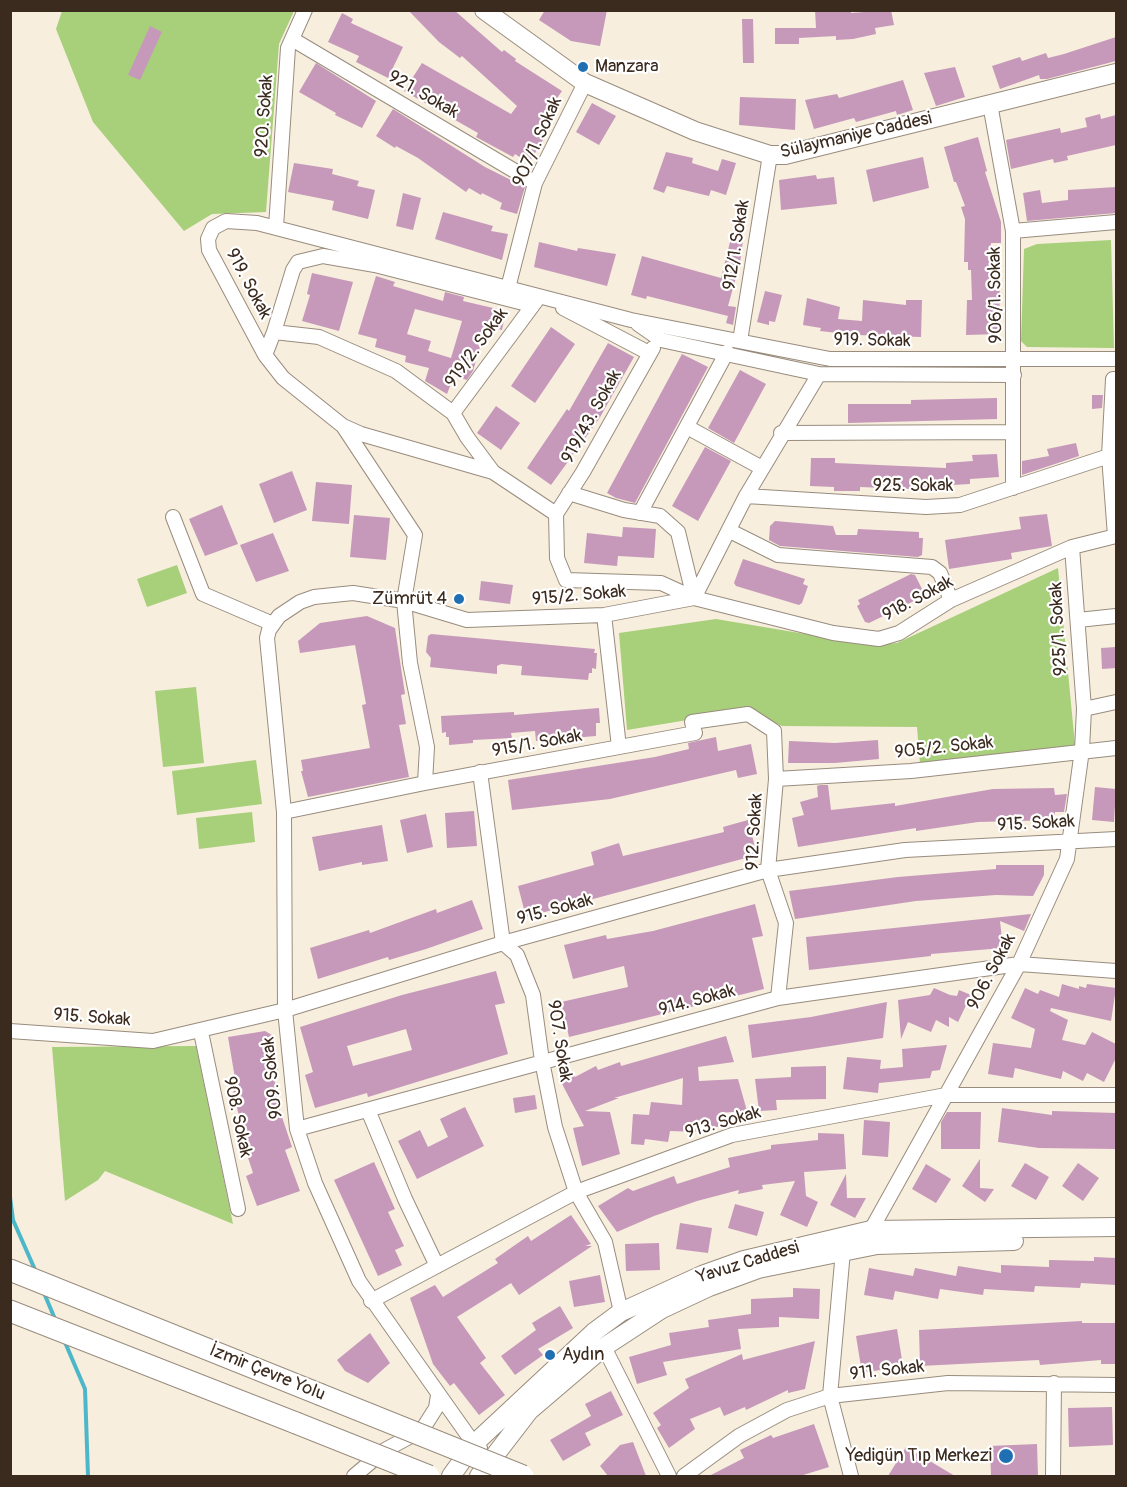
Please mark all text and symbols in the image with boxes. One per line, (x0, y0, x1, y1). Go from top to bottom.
place label: Manzara (595, 56, 659, 78)
marker: Manzara (576, 60, 590, 74)
street label: 921. Sokak (384, 66, 462, 124)
street label: 920. Sokak (251, 74, 279, 158)
street label: 907/1. Sokak (509, 94, 567, 190)
street label: Sülaymaniye Caddesi (778, 108, 934, 164)
street label: 912/1. Sokak (719, 198, 755, 292)
street label: 919. Sokak (220, 245, 276, 323)
street label: 906/1. Sokak (984, 246, 1008, 344)
street label: 919/2. Sokak (441, 304, 513, 392)
street label: 919. Sokak (833, 330, 911, 352)
street label: 919/43. Sokak (557, 366, 627, 468)
street label: 925. Sokak (873, 475, 953, 497)
street label: 918. Sokak (879, 571, 957, 627)
street label: 915/2. Sokak (531, 581, 627, 611)
street label: 925/1. Sokak (1046, 582, 1072, 676)
place label: Zümrüt 4 (372, 588, 447, 610)
marker: Zümrüt 4 (452, 592, 466, 606)
street label: 915/1. Sokak (490, 725, 584, 763)
street label: 905/2. Sokak (894, 732, 994, 764)
street label: 912. Sokak (742, 793, 768, 871)
street label: 915. Sokak (997, 811, 1075, 837)
street label: 915. Sokak (515, 890, 595, 930)
street label: 906. Sokak (963, 930, 1021, 1014)
street label: 914. Sokak (656, 980, 738, 1022)
street label: 907. Sokak (542, 999, 576, 1083)
street label: 915. Sokak (53, 1005, 131, 1031)
street label: 909. Sokak (258, 1036, 288, 1120)
street label: 908. Sokak (218, 1075, 256, 1159)
street label: 913. Sokak (683, 1102, 763, 1144)
street label: Yavuz Caddesi (694, 1237, 802, 1289)
street label: İzmir Çevre Yolu (206, 1340, 328, 1406)
place label: Aydın (562, 1344, 604, 1366)
marker: Aydın (543, 1348, 557, 1362)
street label: 911. Sokak (849, 1356, 925, 1386)
place label: Yedigün Tıp Merkezi (846, 1445, 992, 1467)
marker: Yedigün Tıp Merkezi (997, 1447, 1015, 1465)

